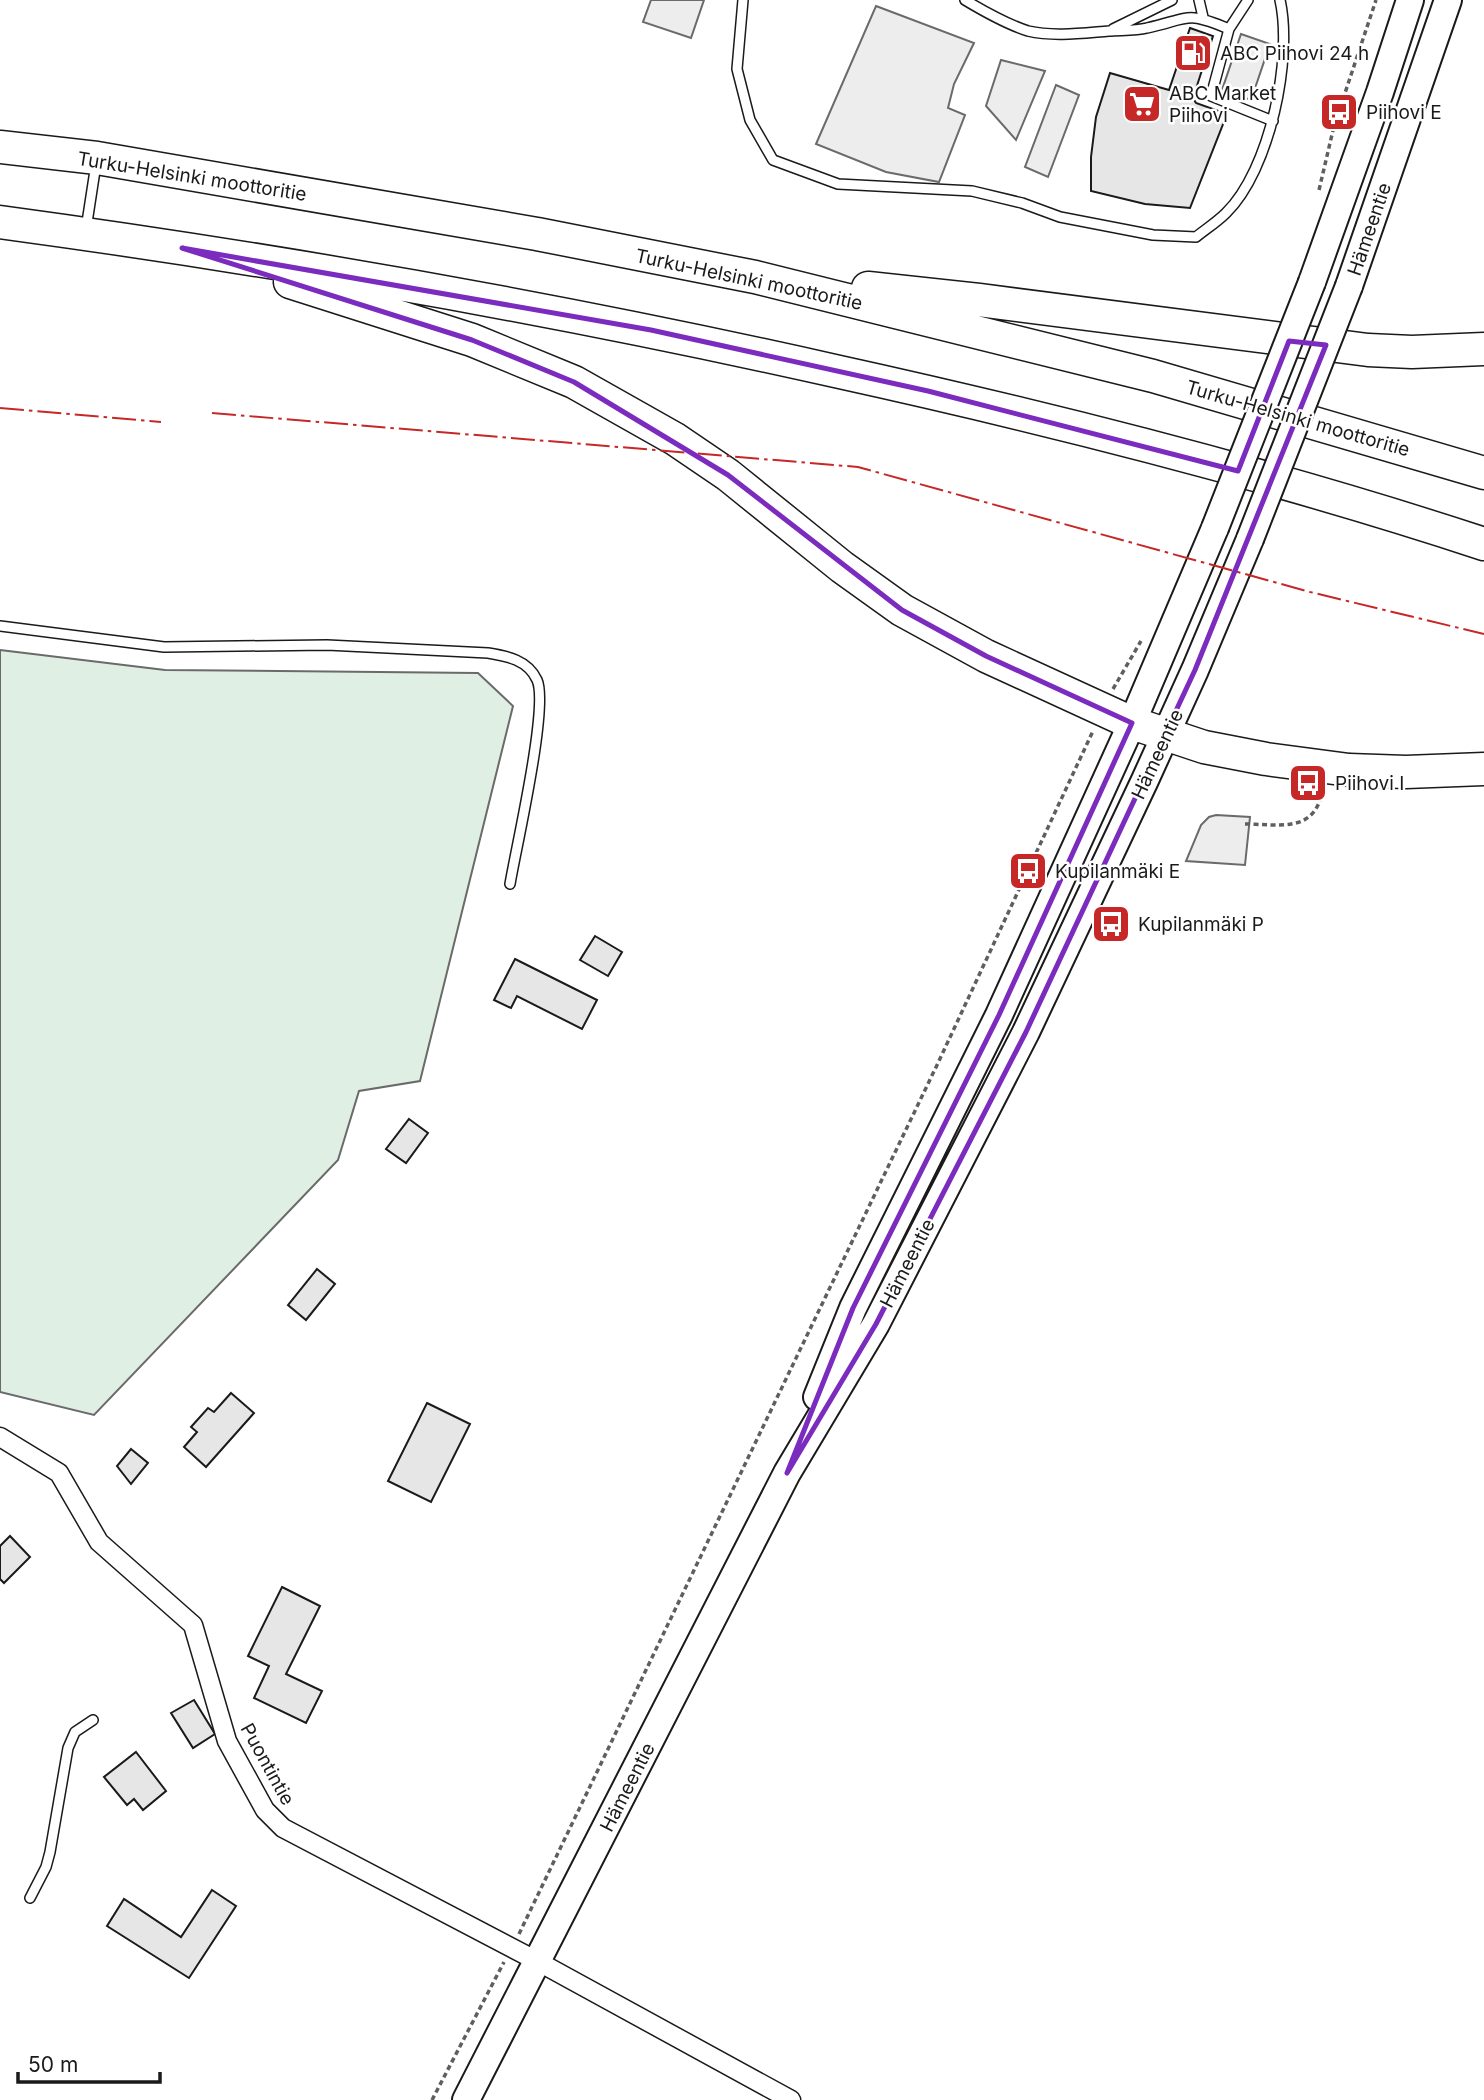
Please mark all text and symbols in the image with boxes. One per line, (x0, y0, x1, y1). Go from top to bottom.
fuel station icon: ABC Piihovi 24 h (1172, 32, 1214, 74)
place label: ABC Piihovi 24 h (1220, 42, 1369, 65)
place label: ABC Market Piihovi (1169, 82, 1276, 127)
supermarket icon: ABC Market Piihovi (1121, 83, 1163, 125)
bus stop icon: Piihovi E (1318, 91, 1360, 133)
place label: Piihovi E (1366, 101, 1442, 124)
street label: Turku-Helsinki moottoritie (76, 147, 308, 206)
street label: Hämeentie (1343, 180, 1396, 279)
street label: Turku-Helsinki moottoritie (633, 244, 865, 315)
street label: Turku-Helsinki moottoritie (1183, 375, 1412, 461)
street label: Hämeentie (1127, 706, 1188, 803)
bus stop icon: Piihovi I (1287, 762, 1329, 804)
place label: Piihovi I (1335, 772, 1404, 795)
bus stop icon: Kupilanmäki E (1007, 850, 1049, 892)
place label: Kupilanmäki E (1055, 860, 1180, 883)
bus stop icon: Kupilanmäki P (1090, 903, 1132, 945)
place label: Kupilanmäki P (1138, 913, 1264, 936)
street label: Hämeentie (875, 1215, 940, 1312)
street label: Puontintie (236, 1719, 299, 1809)
street label: Hämeentie (595, 1739, 660, 1836)
scale bar (18, 2040, 159, 2084)
text: 50 m (28, 2052, 78, 2077)

